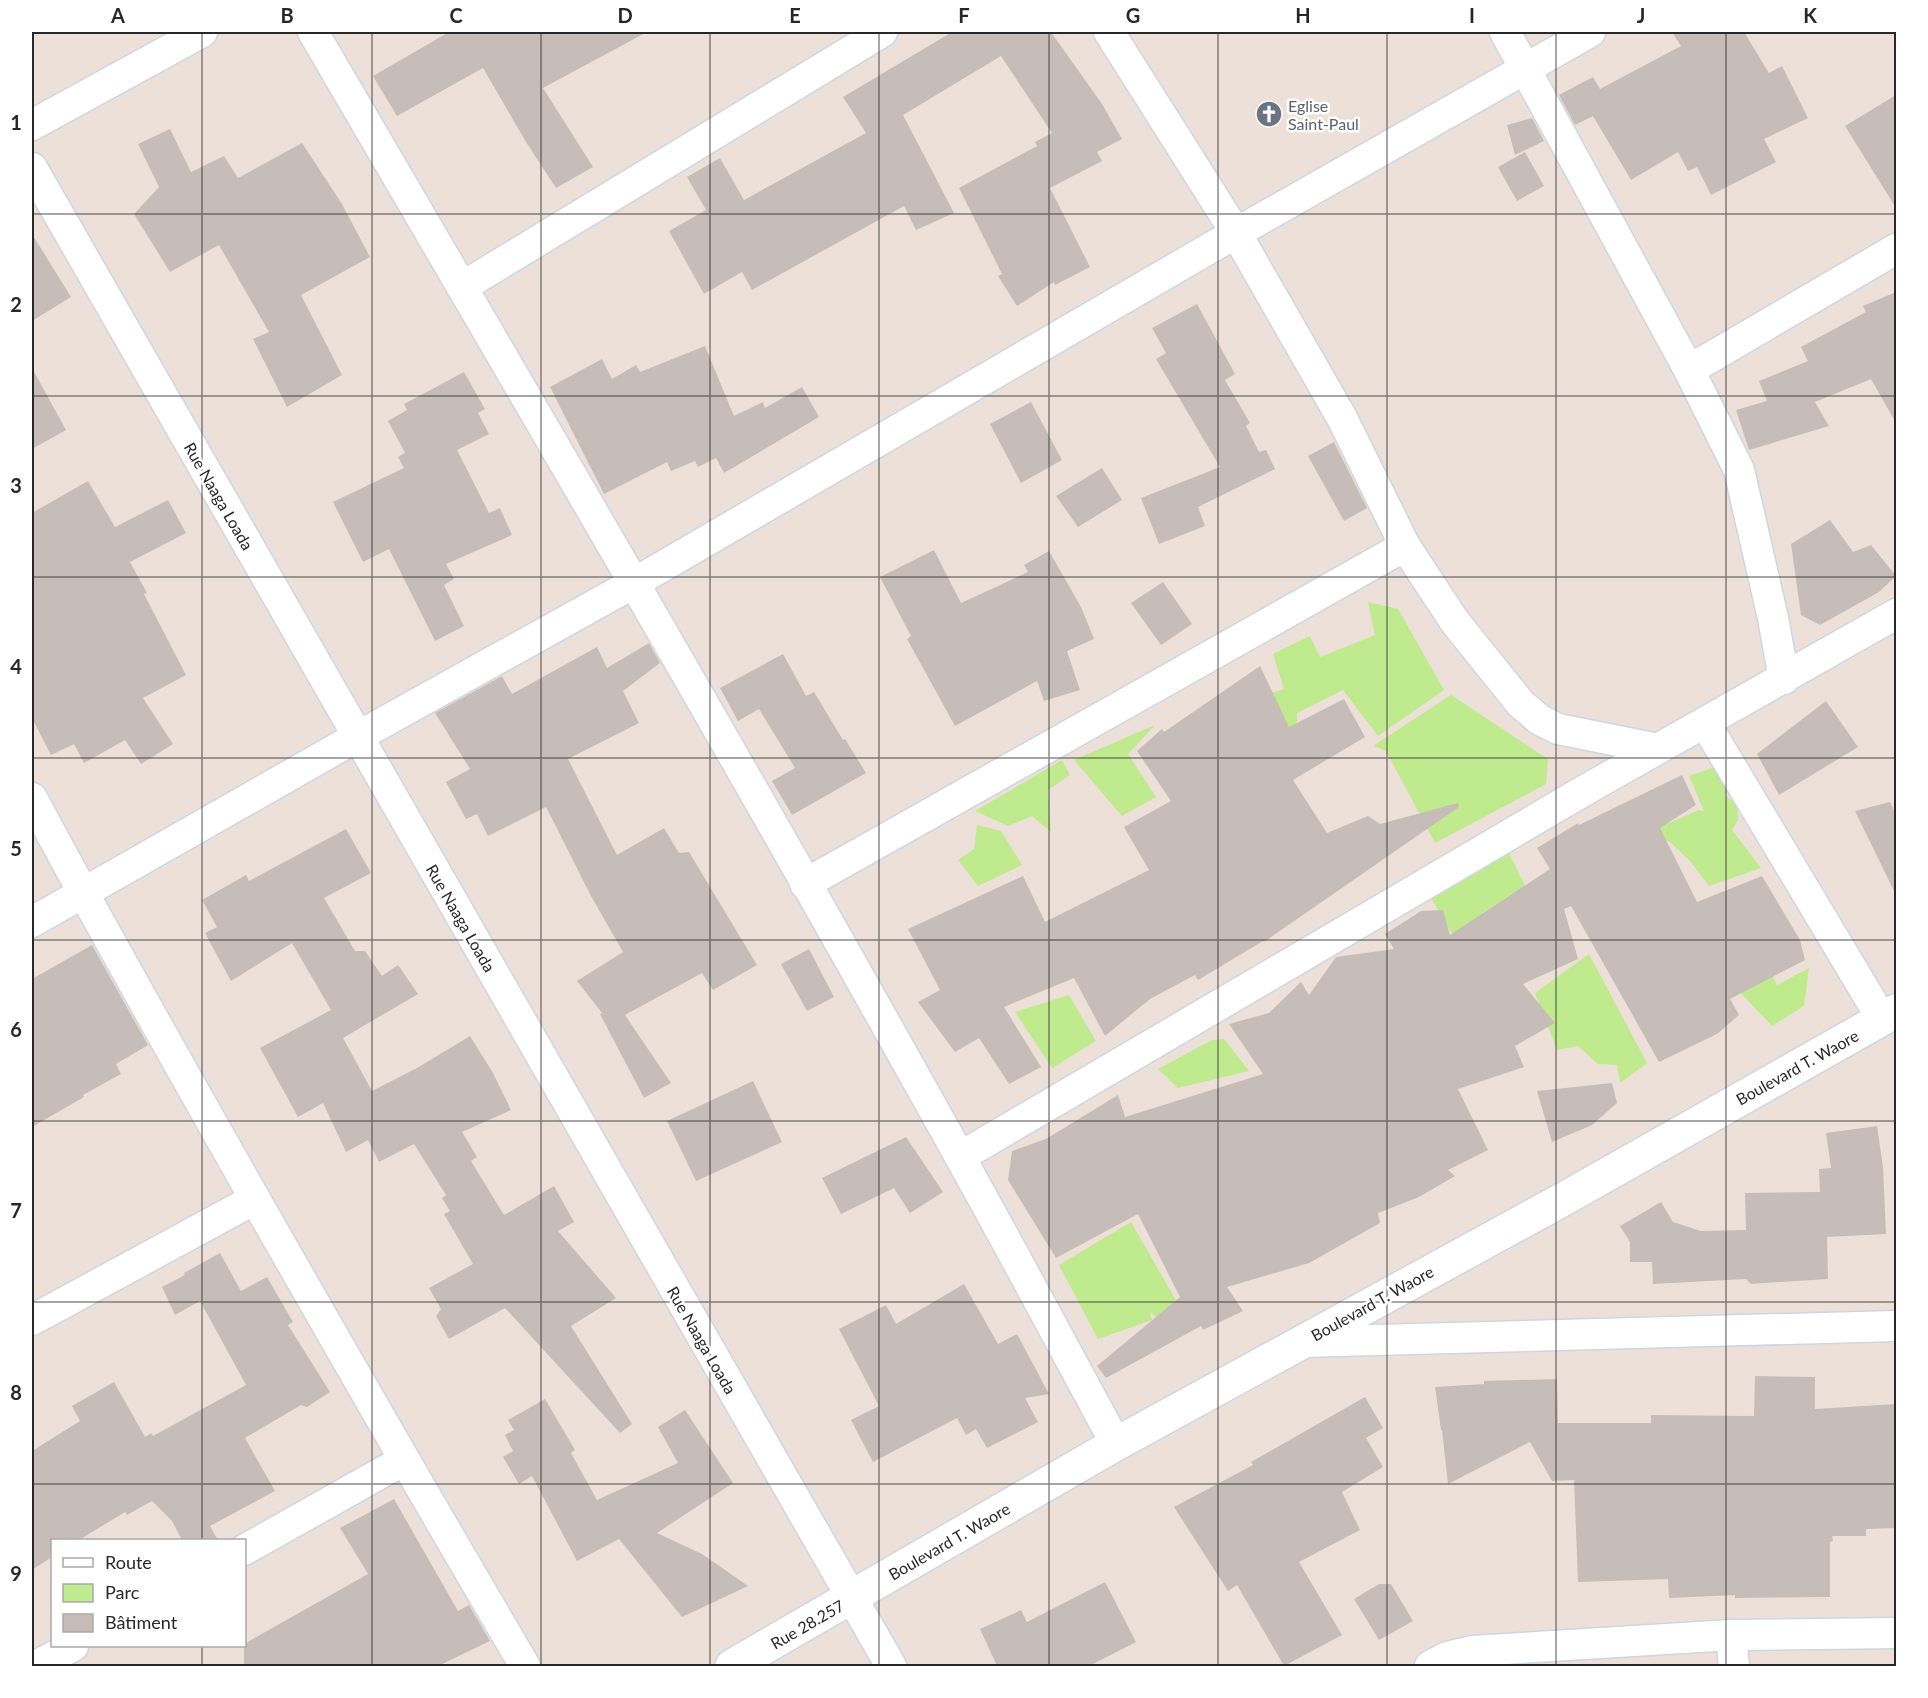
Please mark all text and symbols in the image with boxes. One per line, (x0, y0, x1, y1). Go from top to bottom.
text: A (110, 3, 125, 27)
text: B (280, 3, 294, 27)
text: C (449, 3, 463, 27)
text: D (617, 3, 633, 27)
text: E (789, 3, 801, 27)
text: F (958, 3, 970, 27)
text: G (1126, 3, 1140, 27)
text: H (1295, 3, 1311, 27)
text: I (1469, 3, 1475, 27)
text: J (1637, 3, 1645, 27)
text: K (1803, 3, 1817, 27)
place label: Eglise Saint-Paul (1288, 96, 1359, 133)
church icon: Eglise Saint-Paul (1254, 99, 1284, 129)
text: 1 (10, 110, 22, 134)
text: 2 (10, 292, 22, 316)
street label: Rue Naaga Loada (181, 439, 257, 553)
text: 3 (10, 473, 22, 497)
text: 4 (10, 654, 22, 678)
text: 5 (10, 836, 22, 860)
street label: Rue Naaga Loada (423, 861, 499, 975)
text: 6 (10, 1017, 22, 1041)
street label: Boulevard T. Waore (1732, 1025, 1862, 1109)
text: 7 (10, 1198, 22, 1222)
street label: Boulevard T. Waore (1307, 1261, 1437, 1345)
street label: Rue Naaga Loada (664, 1283, 740, 1397)
text: 8 (10, 1380, 22, 1404)
street label: Boulevard T. Waore (885, 1499, 1013, 1583)
legend (51, 1539, 246, 1647)
text: Route (105, 1551, 152, 1573)
text: 9 (10, 1561, 22, 1585)
text: Parc (105, 1581, 140, 1603)
street label: Rue 28.257 (767, 1595, 847, 1653)
text: Bâtiment (105, 1611, 178, 1633)

